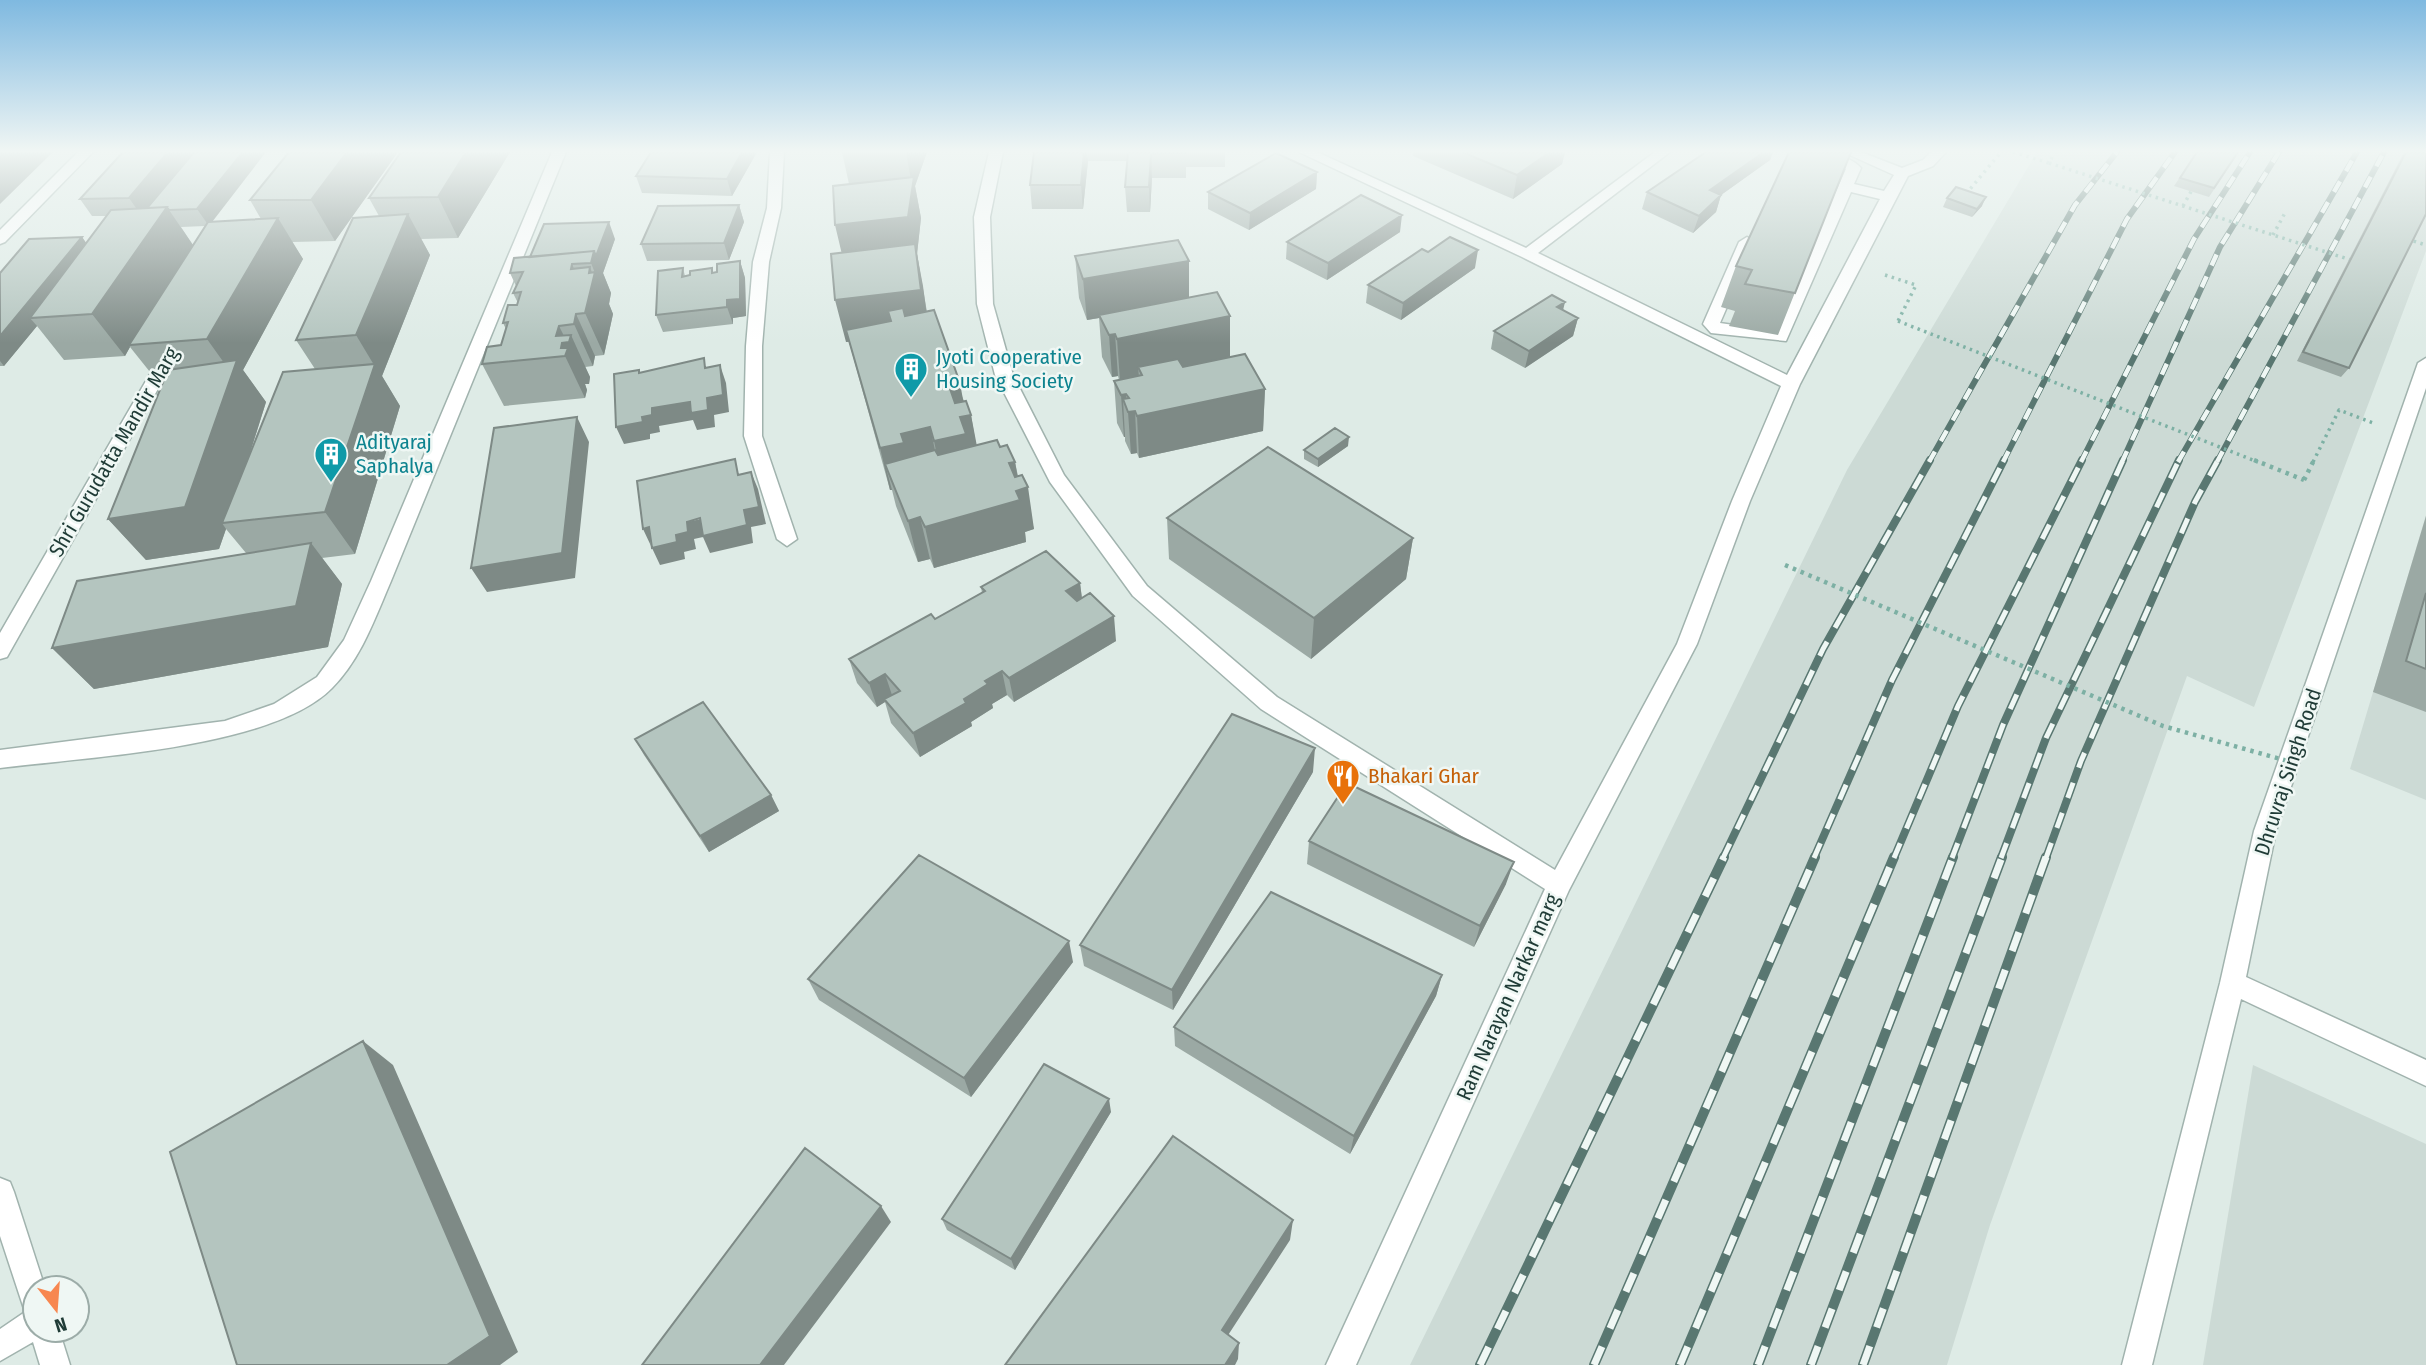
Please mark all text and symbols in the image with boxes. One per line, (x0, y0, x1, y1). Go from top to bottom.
street label: Shri Gurudatta Mandir Marg (43, 342, 185, 562)
place label: Jyoti Cooperative Housing Society (936, 344, 1082, 394)
building icon: Jyoti Cooperative Housing Society (892, 350, 930, 399)
place label: Adityaraj Saphalya (356, 429, 434, 479)
building icon: Adityaraj Saphalya (312, 435, 350, 484)
street label: Dhruvraj Singh Road (2249, 685, 2327, 859)
restaurant icon: Bhakari Ghar (1324, 757, 1362, 806)
place label: Bhakari Ghar (1368, 763, 1480, 789)
street label: Ram Narayan Narkar marg (1451, 890, 1565, 1104)
north arrow (21, 1274, 91, 1344)
text: N (52, 1312, 70, 1337)

